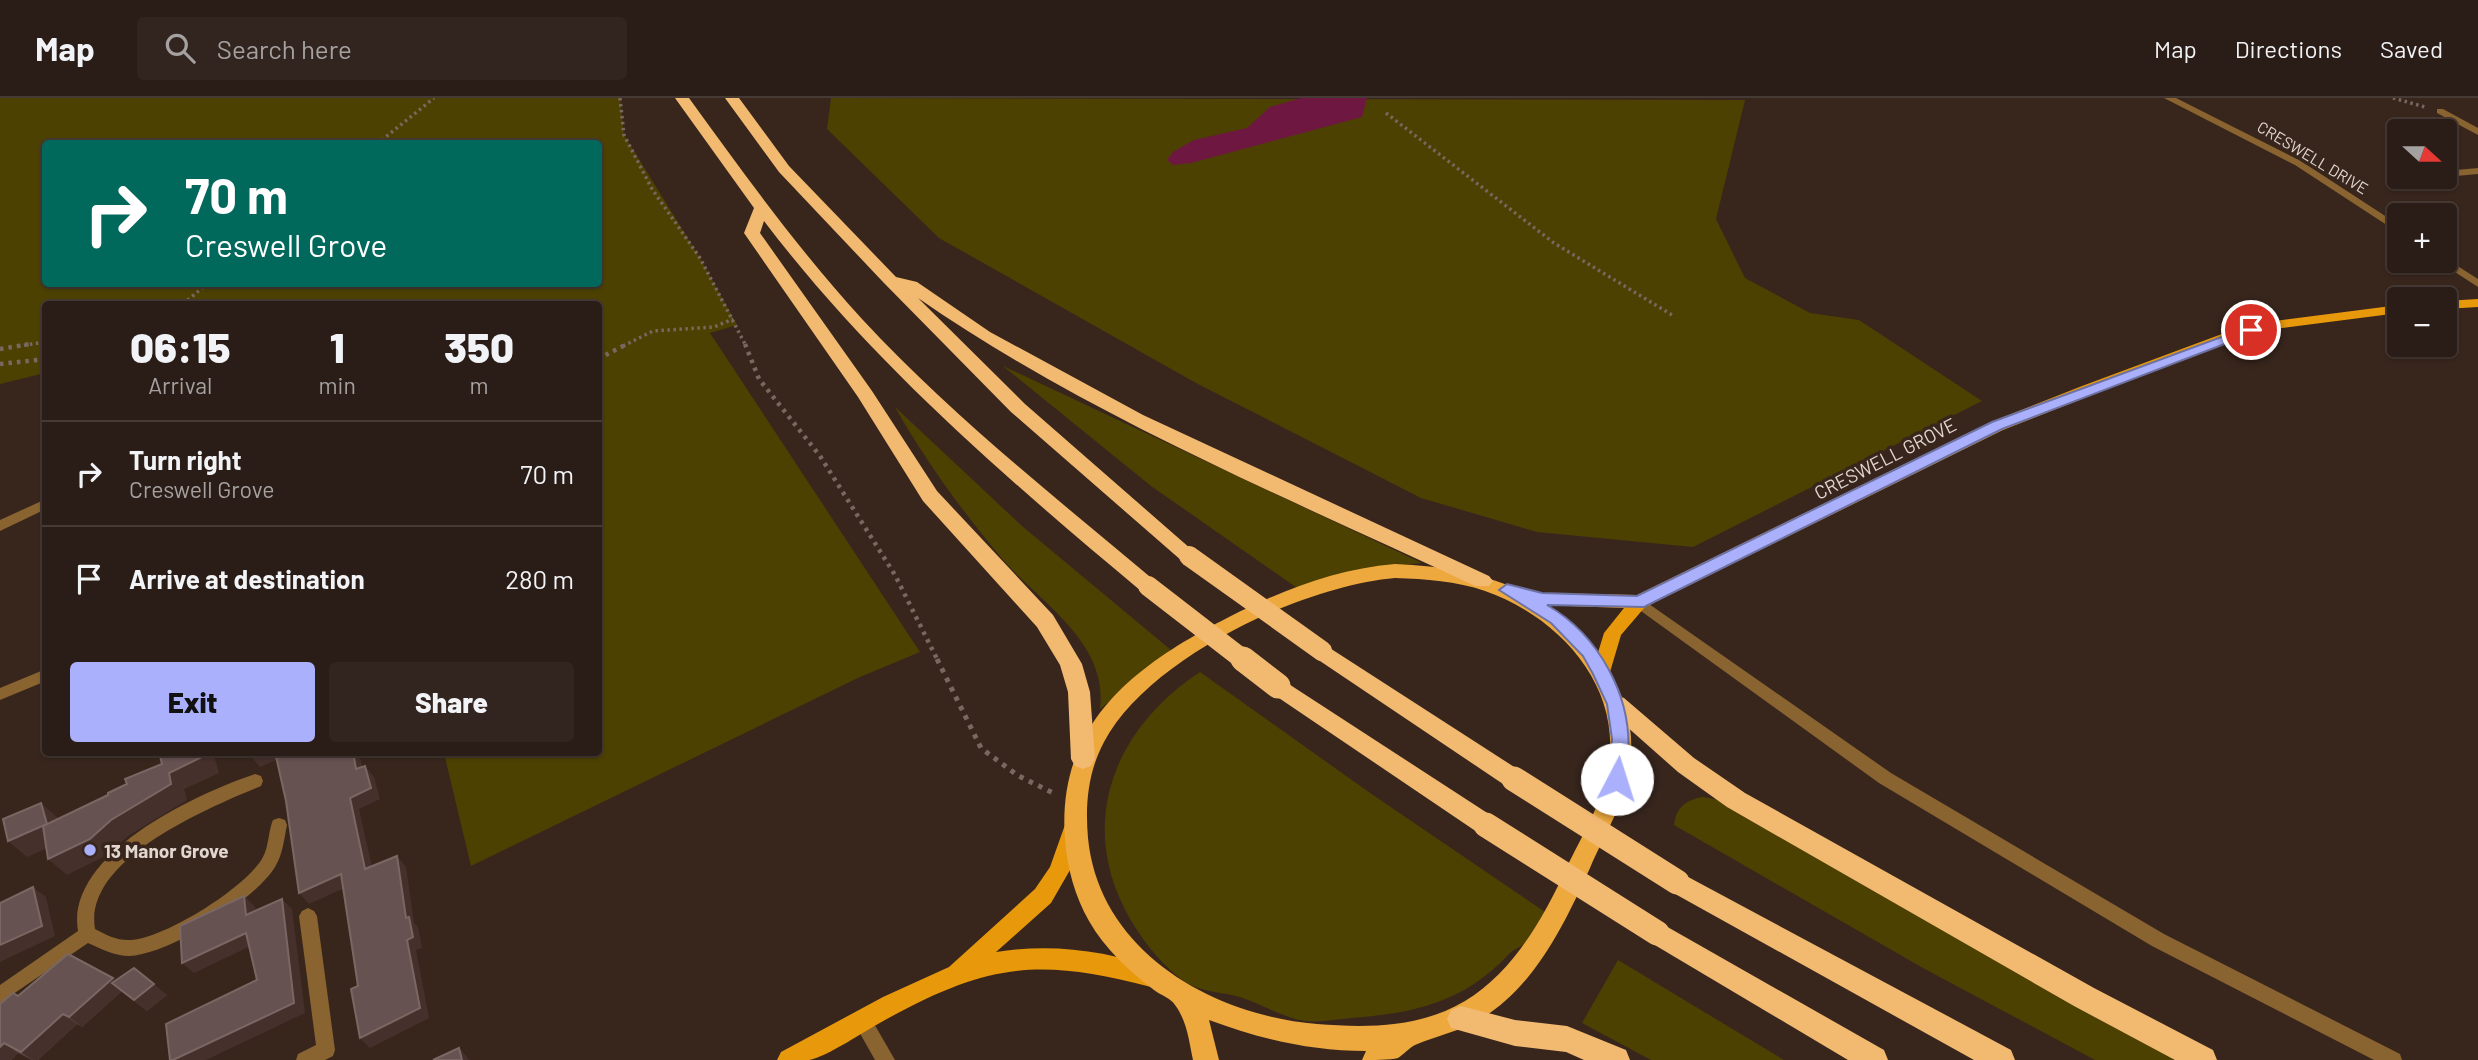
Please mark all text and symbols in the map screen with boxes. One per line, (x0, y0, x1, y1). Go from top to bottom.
search box (137, 17, 627, 80)
text: Map (35, 28, 95, 68)
icon: search (161, 29, 199, 67)
text: Search here (217, 33, 352, 64)
text: Map (2154, 34, 2197, 63)
text: Directions (2235, 34, 2342, 63)
text: Saved (2380, 34, 2443, 63)
street label: CRESWELL DRIVE (2254, 116, 2372, 198)
north arrow (2387, 119, 2457, 189)
map controls (2387, 119, 2457, 357)
text: 70 m (185, 165, 288, 224)
icon: right (70, 168, 161, 259)
button: + (2387, 203, 2457, 273)
text: Creswell Grove (185, 225, 387, 263)
button: − (2387, 287, 2457, 357)
pin (2221, 300, 2281, 360)
icon: arrive (2232, 311, 2270, 349)
text: 06:15 (130, 321, 231, 371)
text: 1 (330, 321, 345, 371)
text: 350 (444, 321, 514, 371)
text: Arrival (148, 371, 212, 399)
text: min (319, 371, 356, 399)
text: m (469, 371, 488, 399)
street label: CRESWELL GROVE (1810, 412, 1960, 504)
text: Turn right (129, 444, 242, 475)
icon: right (70, 455, 108, 493)
text: 70 m (520, 458, 574, 489)
text: Creswell Grove (129, 475, 274, 503)
icon: arrive (70, 560, 108, 598)
text: Arrive at destination (129, 563, 365, 594)
text: 280 m (505, 563, 574, 594)
button: Exit (70, 662, 315, 742)
button: Share (329, 662, 574, 742)
position arrow (1580, 742, 1654, 816)
place label: 13 Manor Grove (104, 839, 229, 862)
marker: 13 Manor Grove (82, 842, 98, 858)

